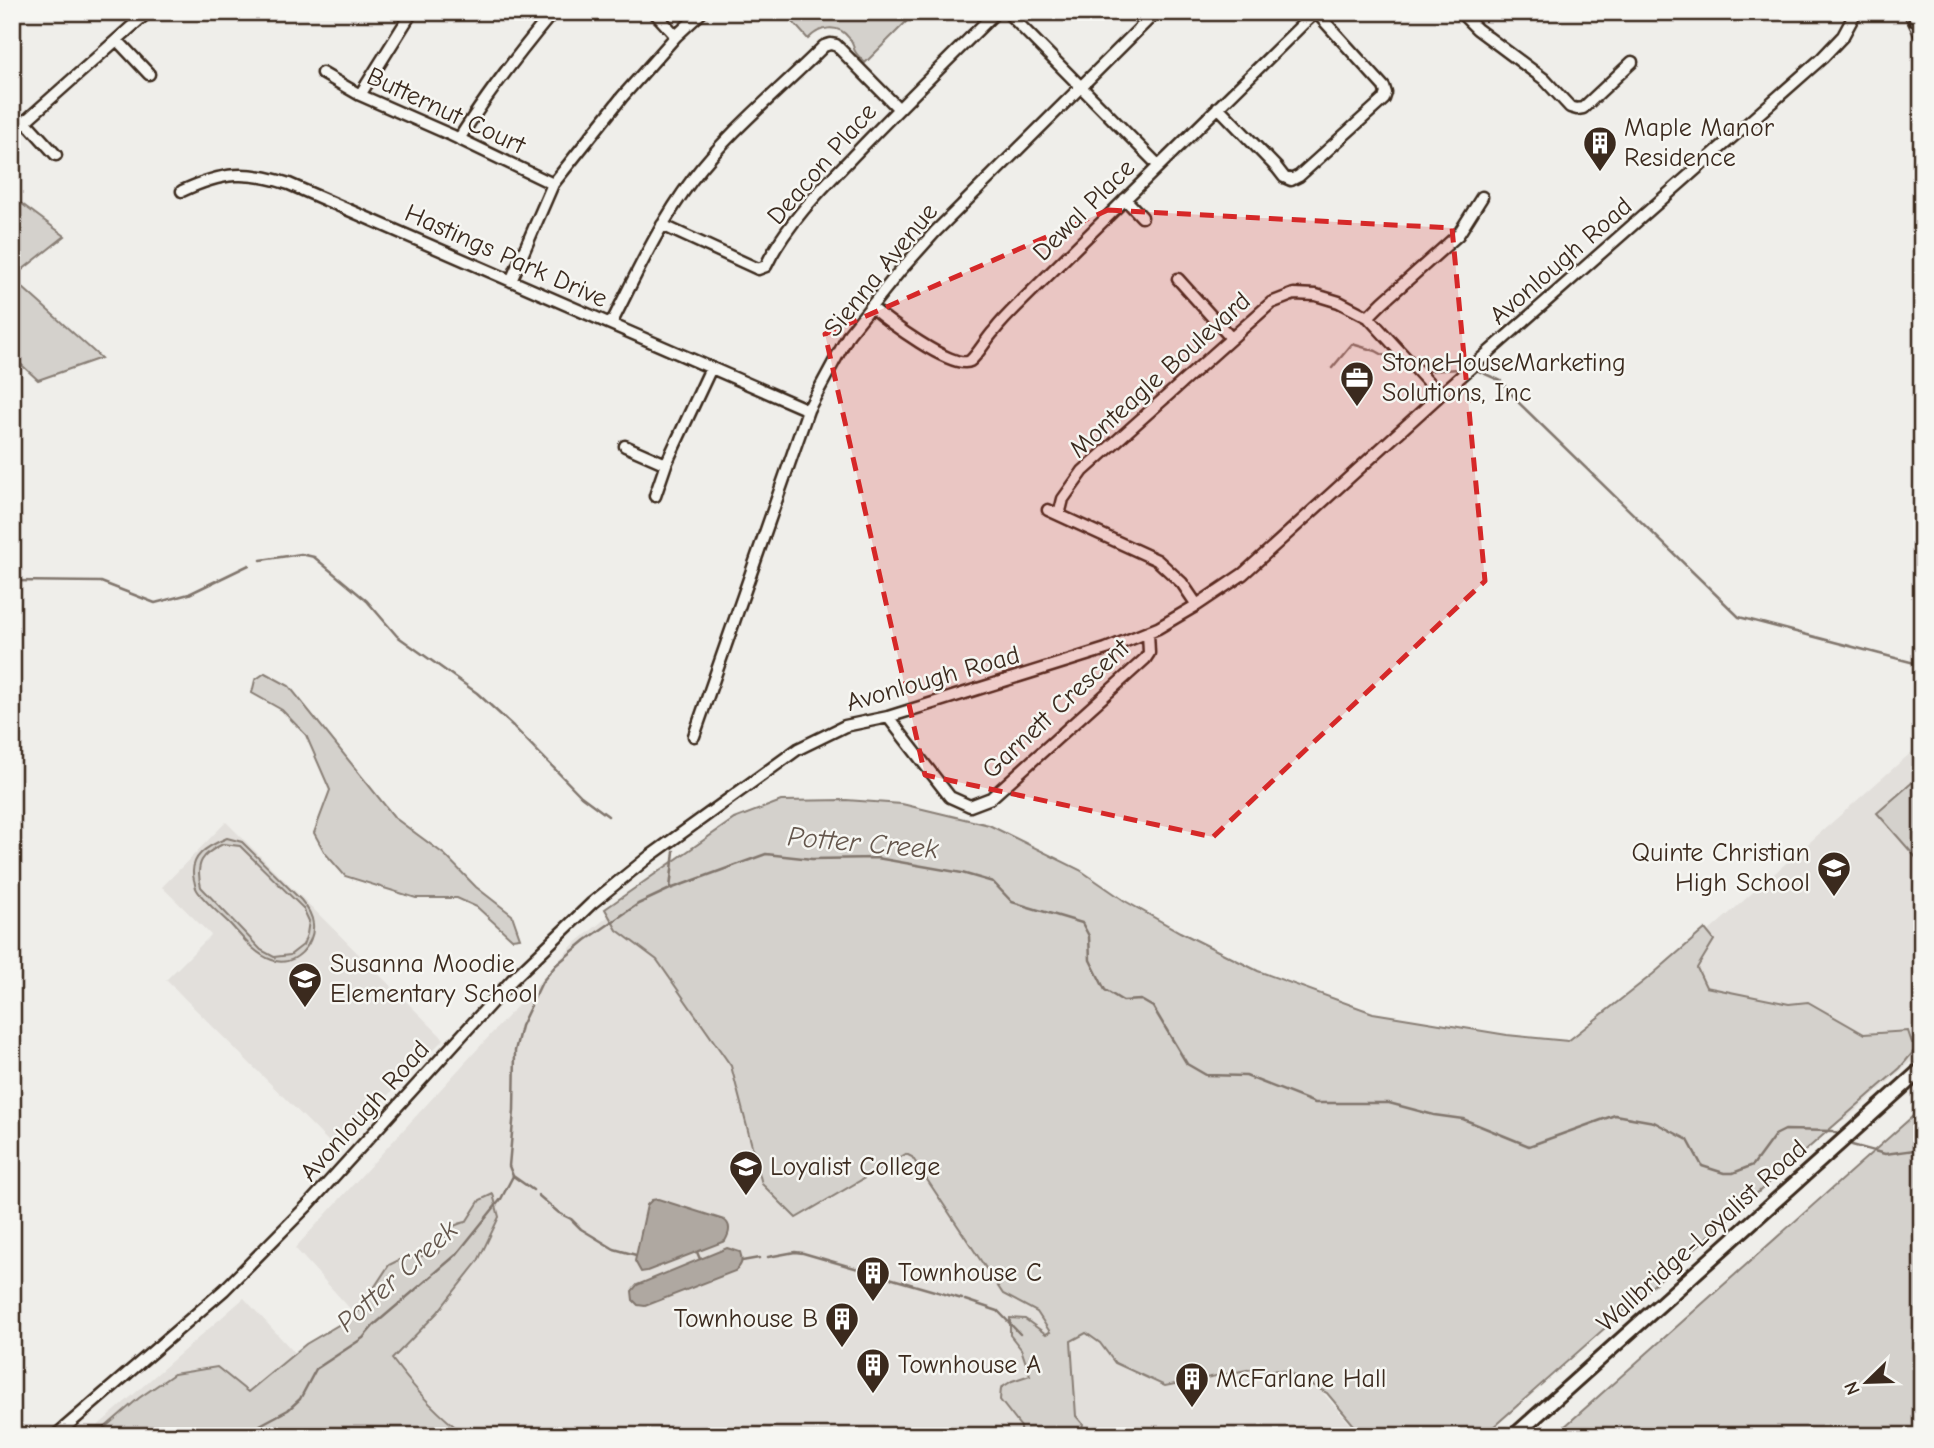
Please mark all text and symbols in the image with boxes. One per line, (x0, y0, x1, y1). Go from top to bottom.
street label: Butternut Court (362, 61, 531, 161)
street label: Deacon Place (761, 97, 883, 231)
place label: Maple Manor Residence (1624, 113, 1775, 173)
building icon: Maple Manor Residence (1581, 124, 1619, 173)
street label: Dewal Place (1027, 153, 1141, 267)
street label: Avonlough Road (1484, 191, 1638, 331)
street label: Sienna Avenue (818, 197, 944, 343)
street label: Hastings Park Drive (400, 198, 612, 314)
street label: Monteagle Boulevard (1063, 286, 1257, 464)
place label: StoneHouseMarketing Solutions, Inc (1382, 348, 1626, 408)
office icon: StoneHouseMarketing Solutions, Inc (1338, 359, 1376, 408)
street label: Garnett Crescent (976, 632, 1137, 785)
street label: Avonlough Road (843, 640, 1023, 718)
water label: Potter Creek (786, 820, 940, 866)
place label: Quinte Christian High School (1632, 838, 1810, 898)
school or university icon: Quinte Christian High School (1815, 849, 1853, 898)
place label: Susanna Moodie Elementary School (330, 949, 538, 1009)
school or university icon: Susanna Moodie Elementary School (286, 960, 324, 1009)
street label: Avonlough Road (294, 1035, 436, 1187)
street label: Wallbridge-Loyalist Road (1591, 1134, 1813, 1338)
school or university icon: Loyalist College (727, 1148, 765, 1197)
place label: Loyalist College (770, 1152, 940, 1182)
water label: Potter Creek (330, 1213, 464, 1339)
building icon: Townhouse C (854, 1254, 892, 1303)
place label: Townhouse C (898, 1258, 1042, 1288)
building icon: Townhouse B (823, 1300, 861, 1349)
place label: Townhouse B (674, 1304, 818, 1334)
building icon: Townhouse A (854, 1346, 892, 1395)
north arrow (1832, 1346, 1902, 1416)
place label: Townhouse A (898, 1350, 1041, 1380)
building icon: McFarlane Hall (1173, 1360, 1211, 1409)
place label: McFarlane Hall (1216, 1364, 1386, 1394)
text: N (1840, 1378, 1865, 1398)

